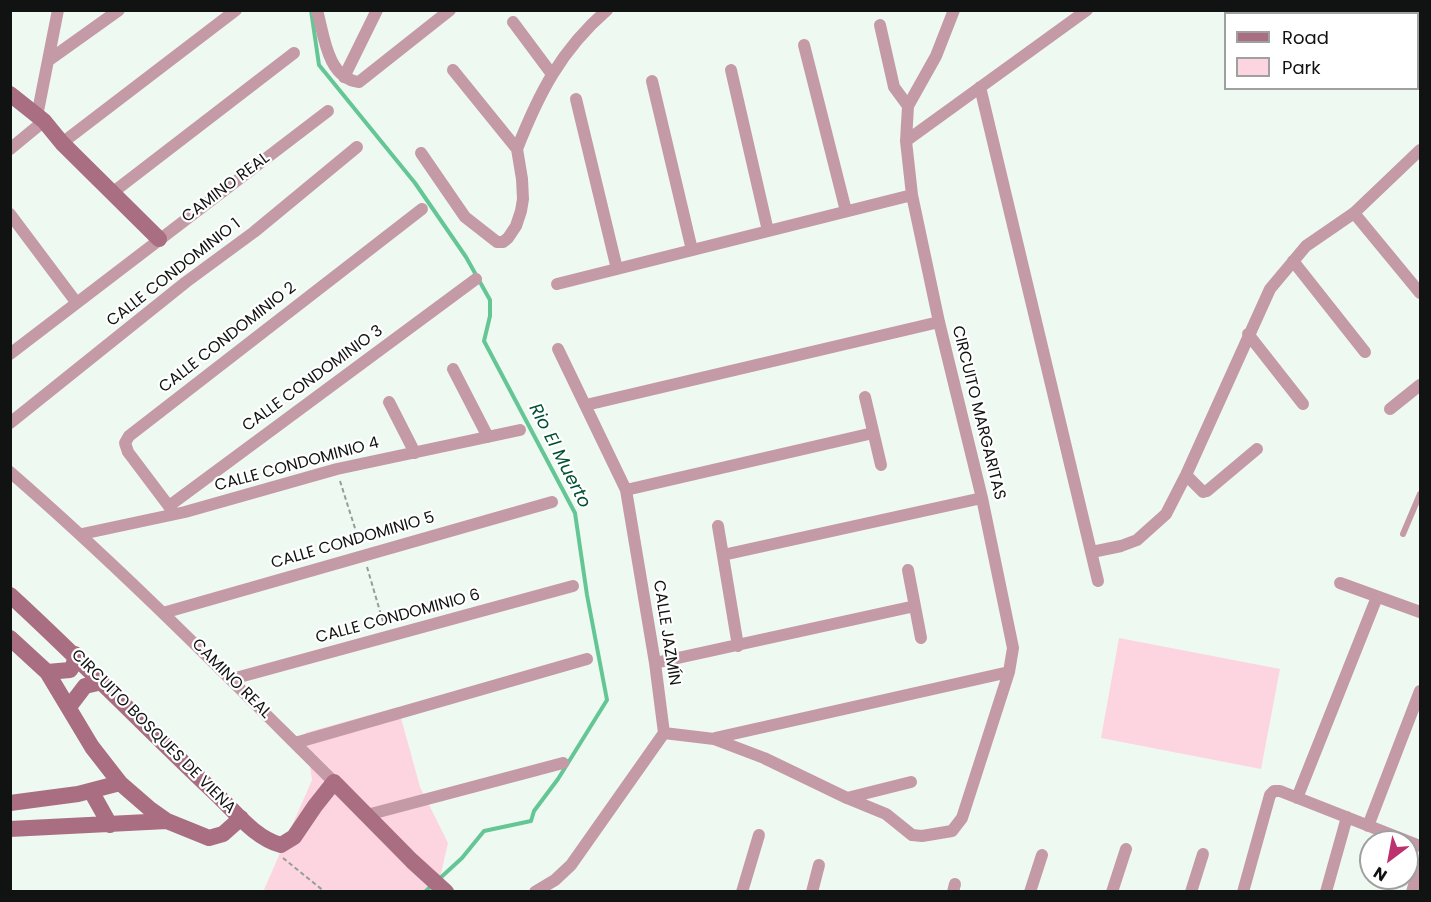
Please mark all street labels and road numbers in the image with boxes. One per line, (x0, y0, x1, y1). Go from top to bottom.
street label: CAMINO REAL (178, 149, 274, 227)
street label: CALLE CONDOMINIO 1 (103, 215, 245, 331)
street label: CALLE CONDOMINIO 2 (156, 279, 300, 397)
street label: CALLE CONDOMINIO 3 (239, 322, 387, 436)
street label: CIRCUITO MARGARITAS (947, 324, 1009, 502)
street label: CALLE CONDOMINIO 4 (213, 434, 381, 496)
street label: CALLE CONDOMINIO 5 (269, 508, 437, 574)
street label: CALLE JAZMÍN (648, 579, 684, 687)
street label: CALLE CONDOMINIO 6 (314, 586, 482, 648)
street label: CAMINO REAL (187, 635, 275, 723)
street label: CIRCUITO BOSQUES DE VIENA (67, 646, 239, 818)

